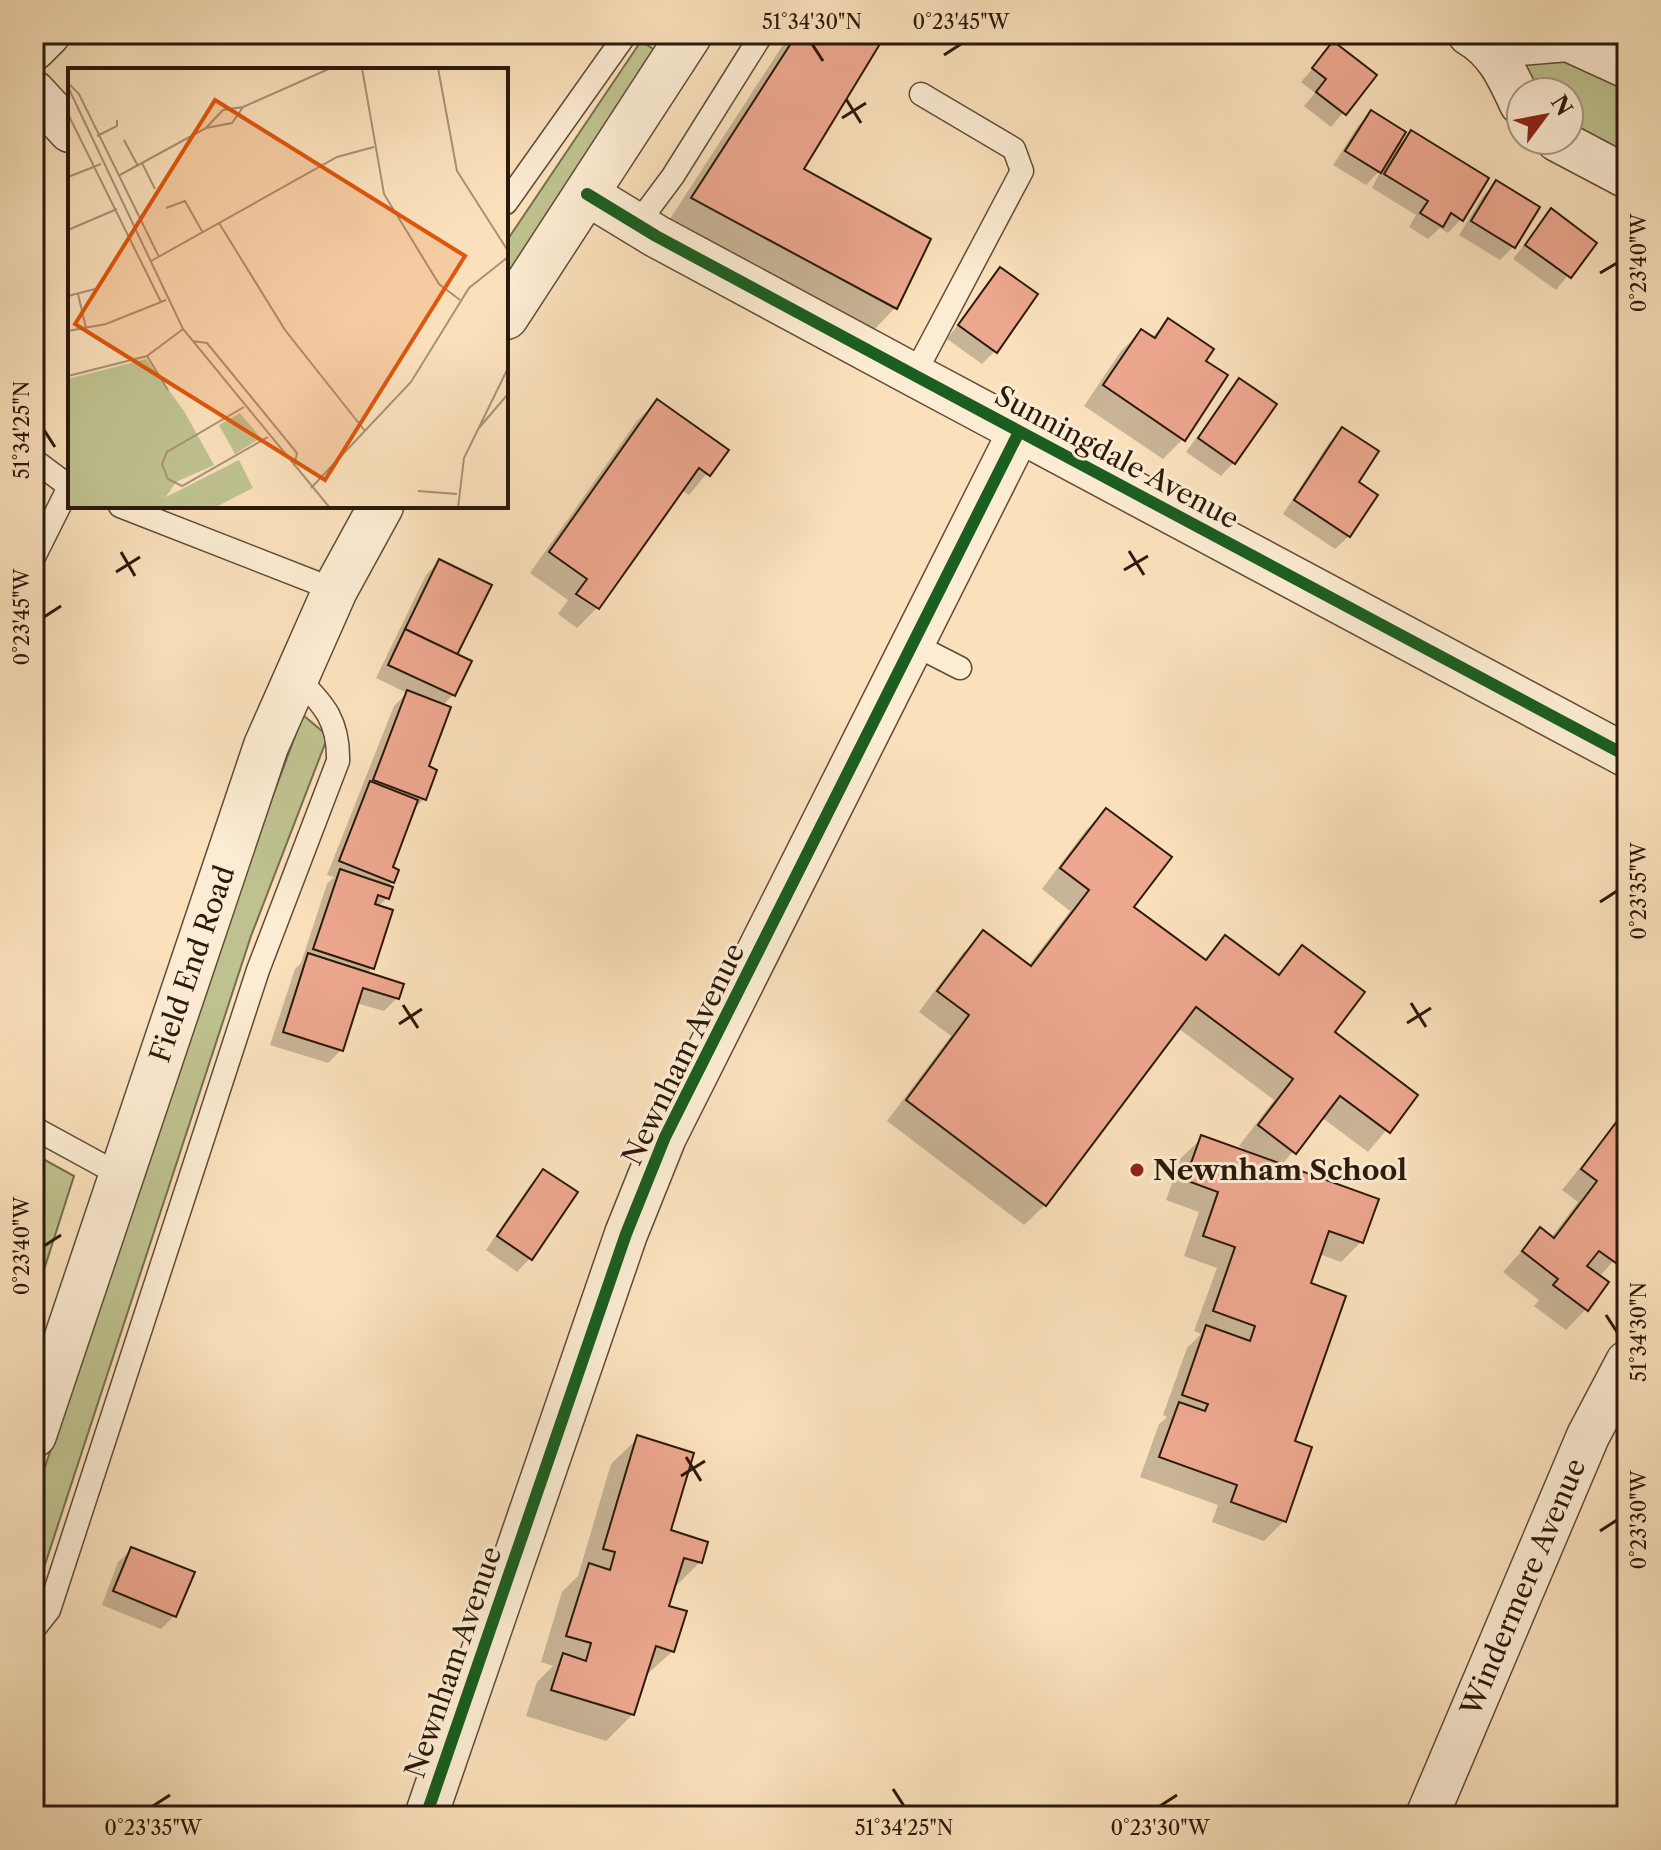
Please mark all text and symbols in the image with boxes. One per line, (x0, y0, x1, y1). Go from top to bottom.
text: 51°34'30"N (762, 10, 862, 34)
text: 0°23'45"W (913, 10, 1011, 34)
inset map (68, 68, 508, 508)
north arrow (1505, 76, 1585, 156)
text: N (1545, 90, 1578, 121)
text: 0°23'40"W (1627, 213, 1651, 312)
street label: Sunningdale Avenue (989, 378, 1245, 536)
text: 51°34'25"N (10, 381, 34, 479)
text: 0°23'45"W (10, 567, 34, 665)
text: 0°23'35"W (1627, 841, 1651, 940)
street label: Field End Road (142, 861, 242, 1067)
street label: Newnham Avenue (615, 938, 751, 1170)
place label: Newnham School (1153, 1153, 1407, 1187)
marker: Newnham School (1128, 1161, 1146, 1179)
text: 0°23'40"W (10, 1196, 34, 1295)
text: 51°34'30"N (1627, 1282, 1651, 1382)
street label: Windermere Avenue (1453, 1453, 1593, 1722)
text: 0°23'30"W (1627, 1469, 1651, 1570)
street label: Newnham Avenue (397, 1542, 509, 1782)
text: 0°23'35"W (104, 1816, 203, 1840)
text: 51°34'25"N (855, 1816, 953, 1840)
text: 0°23'30"W (1110, 1816, 1211, 1840)

